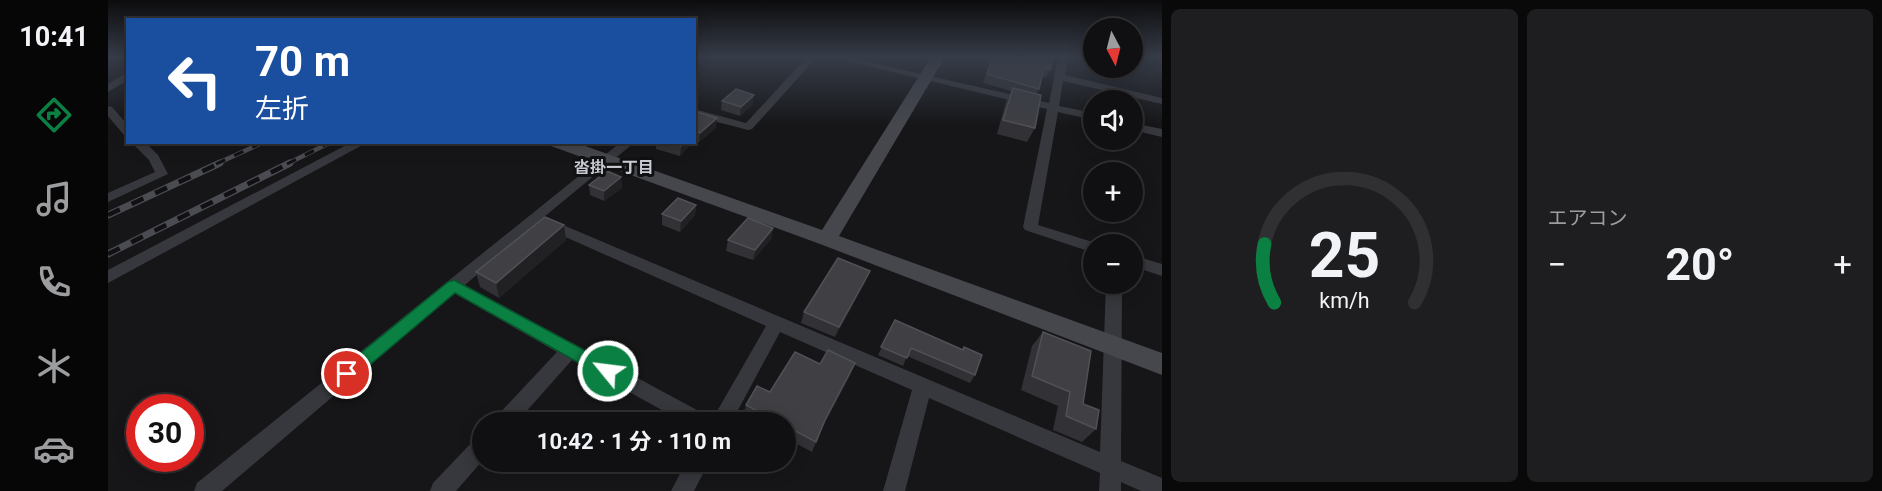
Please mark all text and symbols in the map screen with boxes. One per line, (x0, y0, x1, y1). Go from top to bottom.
north arrow (1083, 18, 1143, 78)
map controls (1083, 18, 1143, 294)
text: 10:41 (19, 21, 89, 53)
text: 70 m (255, 37, 350, 86)
icon: left (156, 42, 234, 120)
button: sound (1083, 90, 1143, 150)
text: 左折 (255, 93, 309, 125)
icon: directions (33, 94, 75, 136)
district label: 沓掛一丁目 (574, 158, 654, 177)
button: + (1083, 162, 1143, 222)
icon: music (33, 178, 75, 220)
text: エアコン (1548, 206, 1628, 230)
text: 25 (1308, 219, 1380, 292)
button: − (1083, 234, 1143, 294)
text: 20° (1665, 238, 1734, 291)
text: − (1548, 245, 1566, 284)
text: + (1833, 245, 1852, 284)
icon: phone (33, 261, 75, 303)
text: km/h (1319, 288, 1369, 313)
position arrow (576, 339, 640, 403)
icon: climate (33, 345, 75, 387)
pin (321, 348, 372, 399)
icon: arrive (330, 357, 363, 390)
speed limit sign: 30 (126, 394, 204, 472)
icon: car (33, 428, 75, 470)
text: 10:42 · 1 分 · 110 m (537, 429, 731, 454)

